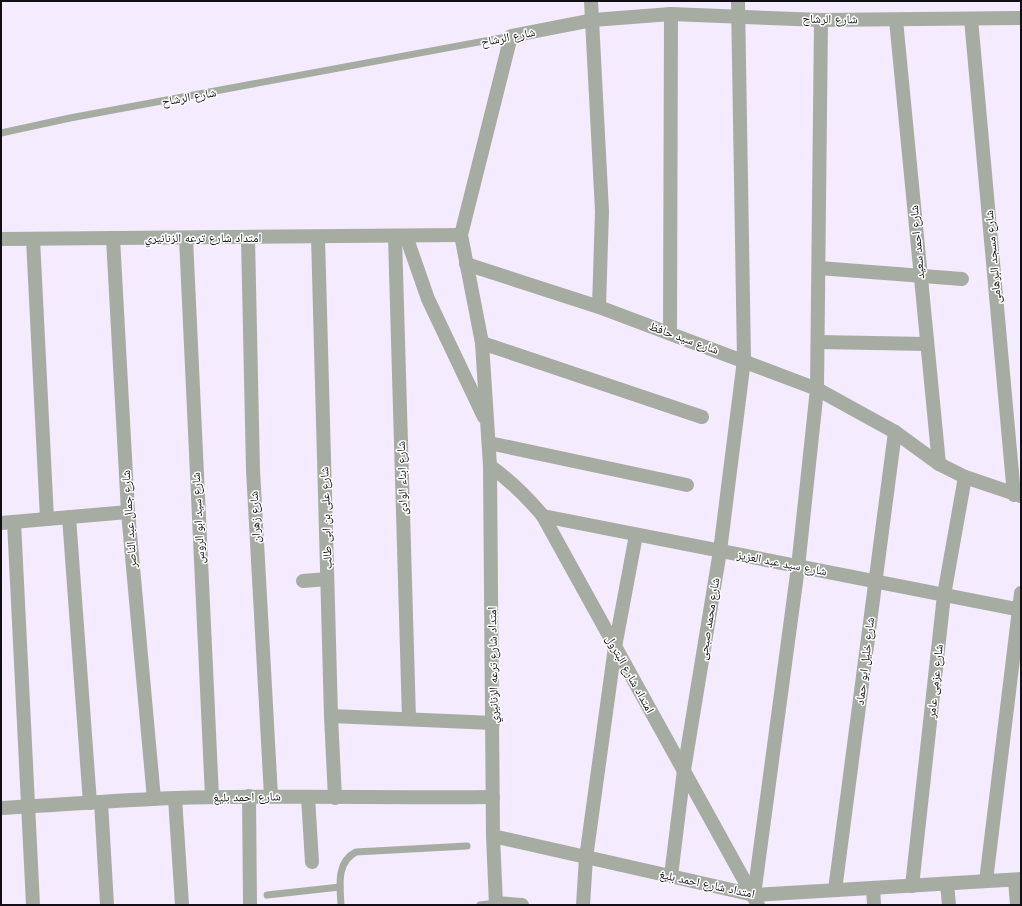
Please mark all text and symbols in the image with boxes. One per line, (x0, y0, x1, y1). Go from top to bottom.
street label: شارع الرشاح (802, 10, 858, 28)
street label: شارع الرشاح (479, 23, 537, 51)
street label: شارع الرشاح (160, 83, 218, 111)
street label: شارع احمد سعيد (905, 204, 929, 280)
street label: شارع مسجد البرهامى (980, 209, 1006, 304)
street label: امتداد شارع ترعه الزنانيري (145, 229, 261, 248)
street label: شارع سيد حافظ (647, 317, 721, 359)
street label: شارع ابناء الوادى (392, 441, 412, 515)
street label: شارع على بن ابى طالب (315, 466, 337, 570)
street label: شارع جمال عبد الناصر (117, 469, 141, 569)
street label: شارع سيد ابو الروس (187, 472, 209, 564)
street label: شارع زهران (245, 491, 265, 543)
street label: شارع سيد عبد العزيز (735, 545, 828, 581)
street label: شارع محمد صبحى (694, 576, 724, 662)
street label: امتداد شارع ترعه الزنانيري (483, 606, 504, 723)
street label: شارع خليل ابو حماد (851, 616, 879, 706)
street label: امتداد شارع البترول (601, 632, 659, 717)
street label: شارع عزمى عامر (922, 643, 948, 720)
street label: شارع احمد بليغ (213, 787, 281, 807)
street label: امتداد شارع احمد بليغ (658, 865, 757, 903)

